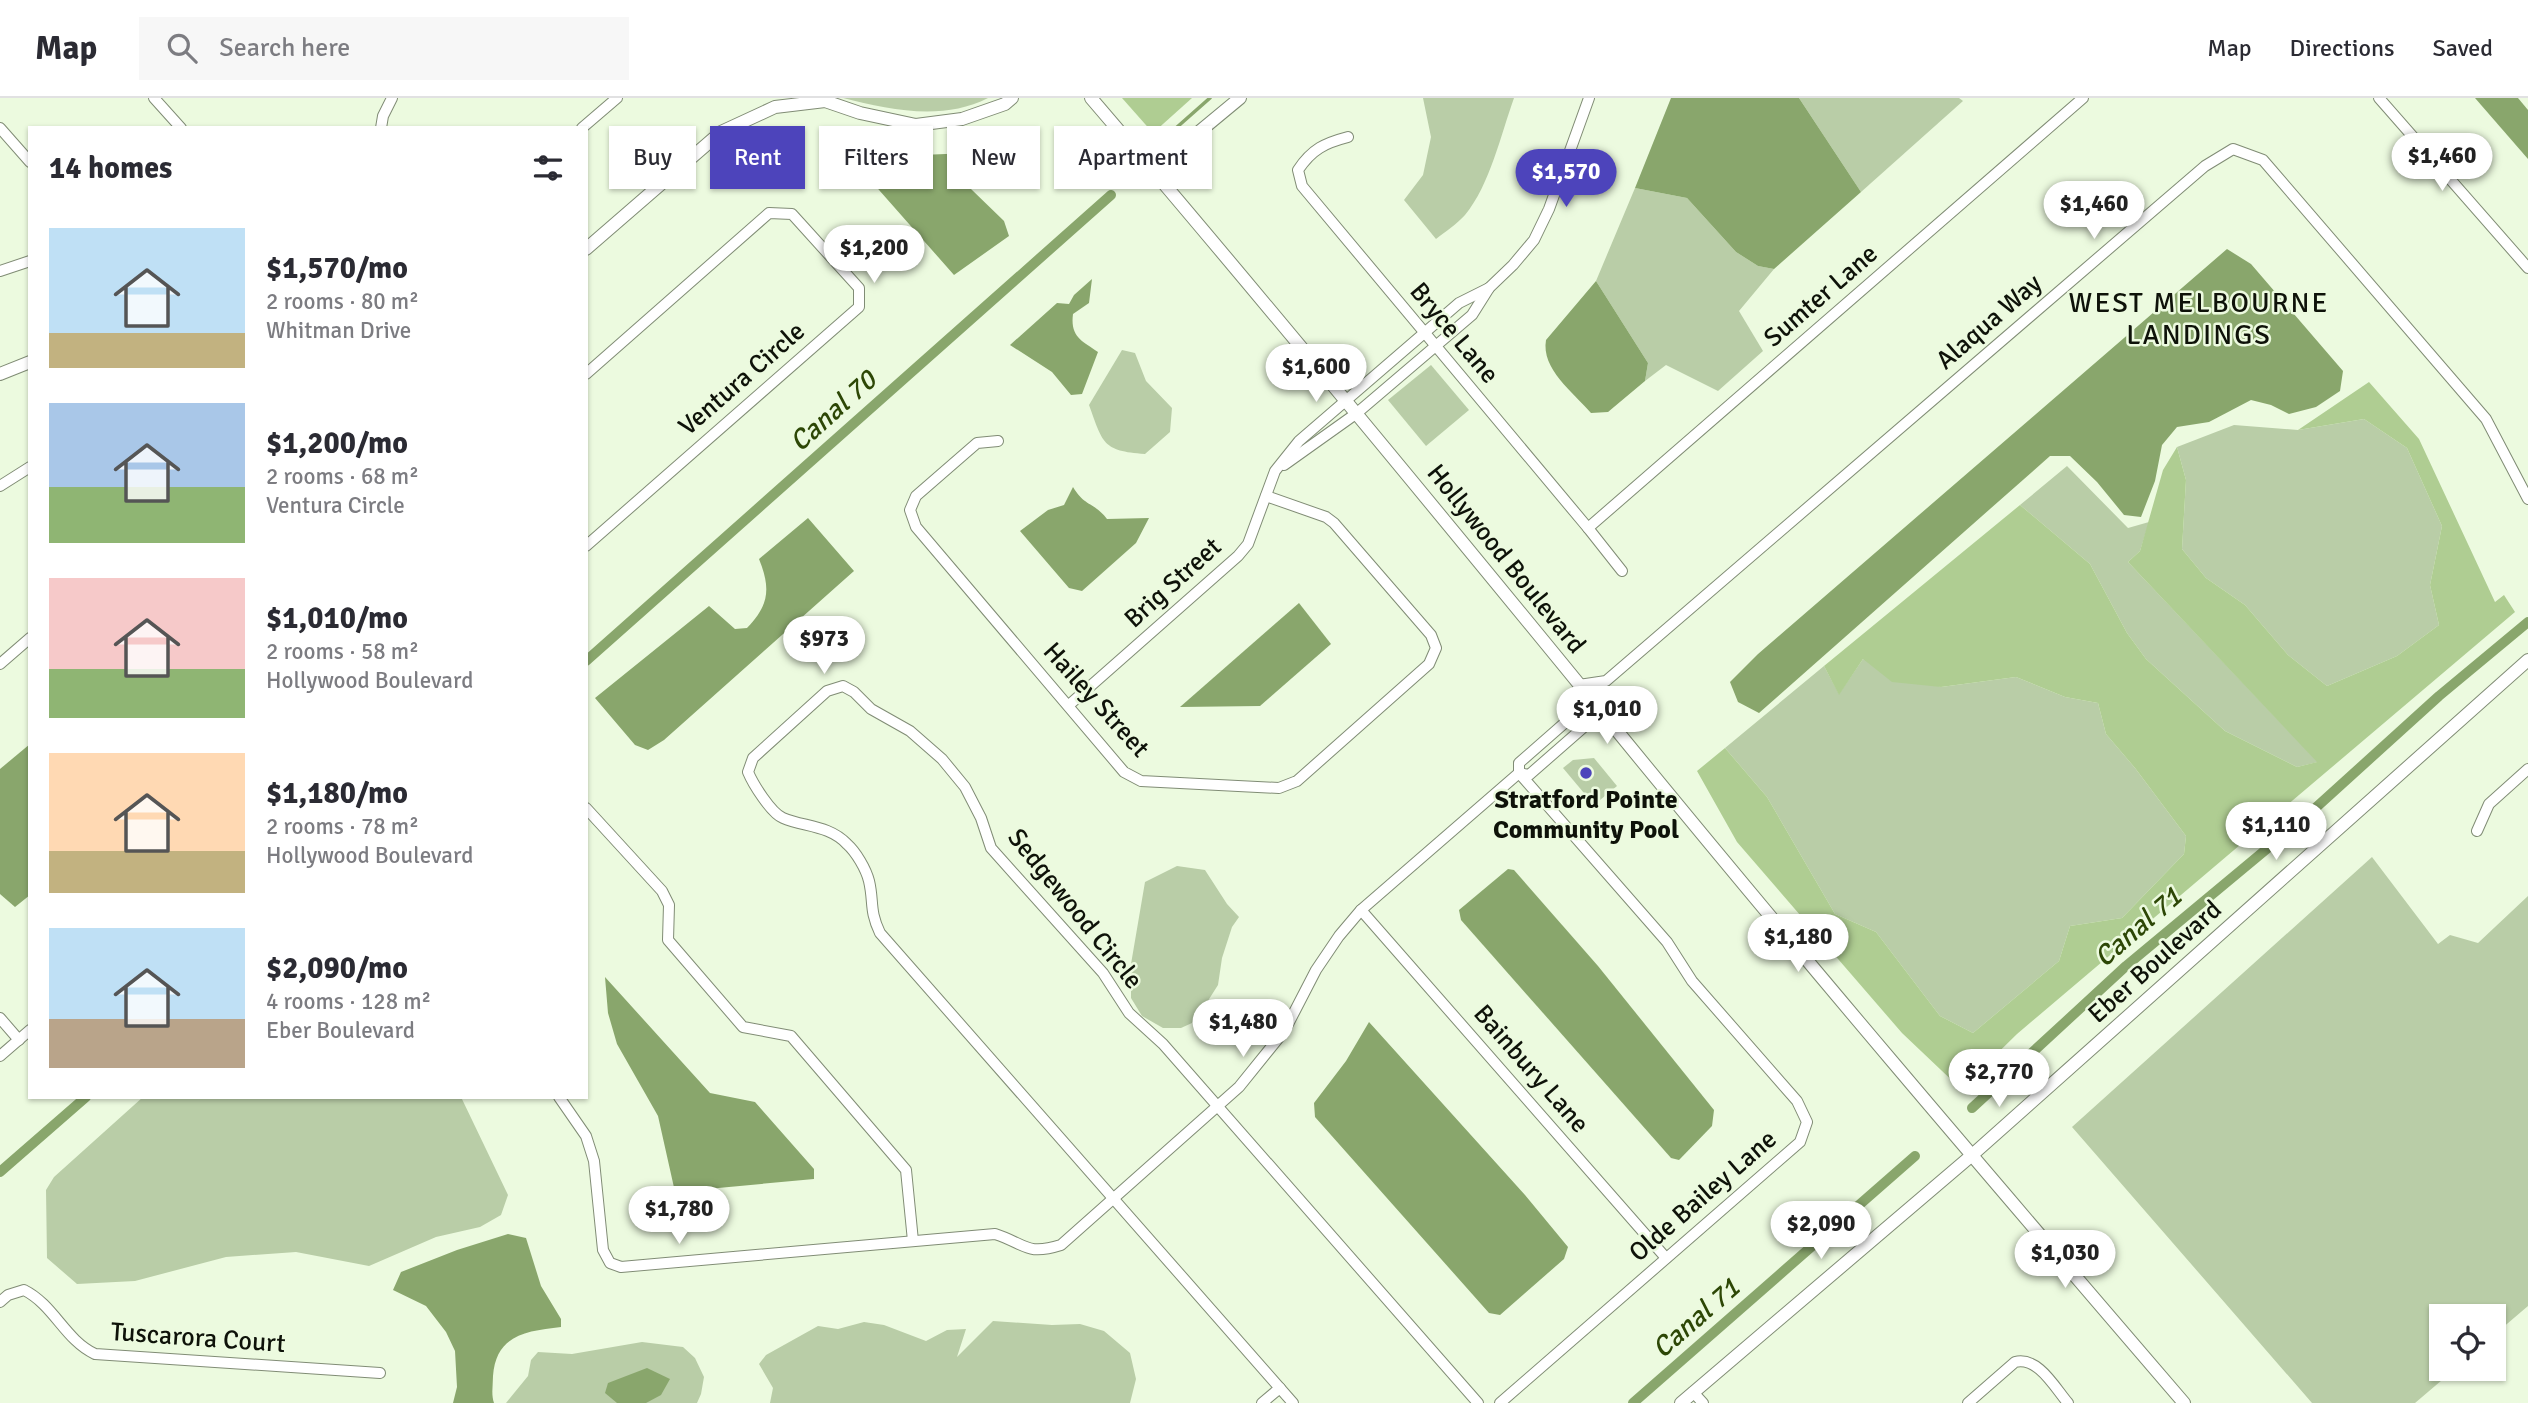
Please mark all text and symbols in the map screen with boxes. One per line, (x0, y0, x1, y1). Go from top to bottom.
search box (139, 17, 629, 80)
text: Map (35, 28, 97, 69)
icon: search (163, 29, 201, 67)
text: Search here (219, 32, 350, 64)
text: Map (2207, 33, 2252, 63)
text: Directions (2290, 33, 2395, 63)
text: Saved (2433, 33, 2493, 63)
chip: Buy (609, 126, 696, 189)
chip: Rent (710, 126, 805, 189)
chip: Filters (819, 126, 933, 189)
chip: New (947, 126, 1040, 189)
chip: Apartment (1054, 126, 1212, 189)
pin: $1,460 (2385, 134, 2499, 193)
text: $1,460 (2408, 141, 2476, 170)
icon: filters (529, 149, 567, 187)
text: 14 homes (49, 150, 172, 187)
pin: $1,570 (1509, 150, 1623, 209)
text: $1,570 (1532, 157, 1600, 186)
pin: $1,460 (2037, 181, 2151, 241)
text: $1,460 (2060, 189, 2128, 218)
pin: $1,200 (817, 226, 931, 285)
text: $1,200 (840, 233, 908, 262)
street label: Sumter Lane (1758, 238, 1884, 354)
text: $1,570/mo (266, 250, 408, 287)
icon: home (105, 256, 189, 340)
street label: Alaqua Way (1930, 267, 2048, 377)
street label: Bryce Lane (1403, 276, 1505, 390)
district label: WEST MELBOURNE LANDINGS (2069, 286, 2329, 352)
text: 2 rooms · 80 m² (266, 287, 419, 316)
street label: Ventura Circle (672, 315, 812, 443)
text: Whitman Drive (266, 316, 411, 345)
pin: $1,600 (1259, 344, 1373, 404)
text: $1,600 (1282, 352, 1350, 381)
water label: Canal 70 (783, 362, 885, 459)
text: $1,200/mo (266, 425, 408, 462)
icon: home (105, 431, 189, 515)
street label: Hollywood Boulevard (1420, 458, 1592, 660)
text: 2 rooms · 68 m² (266, 462, 419, 491)
text: Ventura Circle (266, 491, 405, 520)
street label: Brig Street (1118, 531, 1228, 635)
text: $1,010/mo (266, 600, 408, 637)
icon: home (105, 606, 189, 690)
pin: $973 (783, 616, 865, 676)
text: $973 (799, 624, 849, 653)
street label: Hailey Street (1036, 636, 1156, 764)
text: 2 rooms · 58 m² (266, 637, 419, 666)
text: Hollywood Boulevard (266, 666, 473, 695)
pin: $1,010 (1550, 686, 1664, 746)
text: $1,010 (1573, 694, 1641, 723)
marker: Stratford Pointe Community Pool (1578, 765, 1594, 781)
text: $1,180/mo (266, 775, 408, 812)
icon: home (105, 781, 189, 865)
place label: Stratford Pointe Community Pool (1493, 784, 1679, 846)
pin: $1,110 (2219, 802, 2333, 862)
text: $1,110 (2242, 810, 2310, 839)
text: 2 rooms · 78 m² (266, 812, 419, 841)
street label: Sedgewood Circle (1001, 822, 1149, 996)
text: Hollywood Boulevard (266, 841, 473, 870)
water label: Canal 71 (2087, 880, 2189, 974)
street label: Eber Boulevard (2082, 894, 2228, 1030)
pin: $1,180 (1741, 914, 1855, 974)
text: $1,180 (1764, 922, 1832, 951)
text: $2,090/mo (266, 950, 408, 987)
icon: home (105, 956, 189, 1040)
text: 4 rooms · 128 m² (266, 987, 431, 1016)
street label: Bainbury Lane (1466, 998, 1596, 1140)
pin: $1,480 (1186, 1000, 1300, 1059)
text: $1,480 (1209, 1007, 1277, 1036)
text: Eber Boulevard (266, 1016, 415, 1045)
pin: $2,770 (1942, 1049, 2056, 1109)
text: $2,770 (1965, 1057, 2033, 1086)
street label: Olde Bailey Lane (1623, 1123, 1783, 1269)
pin: $1,780 (622, 1186, 736, 1246)
text: $1,780 (645, 1194, 713, 1223)
pin: $2,090 (1764, 1202, 1878, 1261)
text: $2,090 (1787, 1209, 1855, 1238)
pin: $1,030 (2008, 1230, 2122, 1290)
text: $1,030 (2031, 1238, 2099, 1267)
water label: Canal 71 (1645, 1271, 1747, 1365)
map controls (2429, 1304, 2506, 1381)
button: locate (2429, 1304, 2506, 1381)
street label: Tuscarora Court (110, 1316, 286, 1360)

